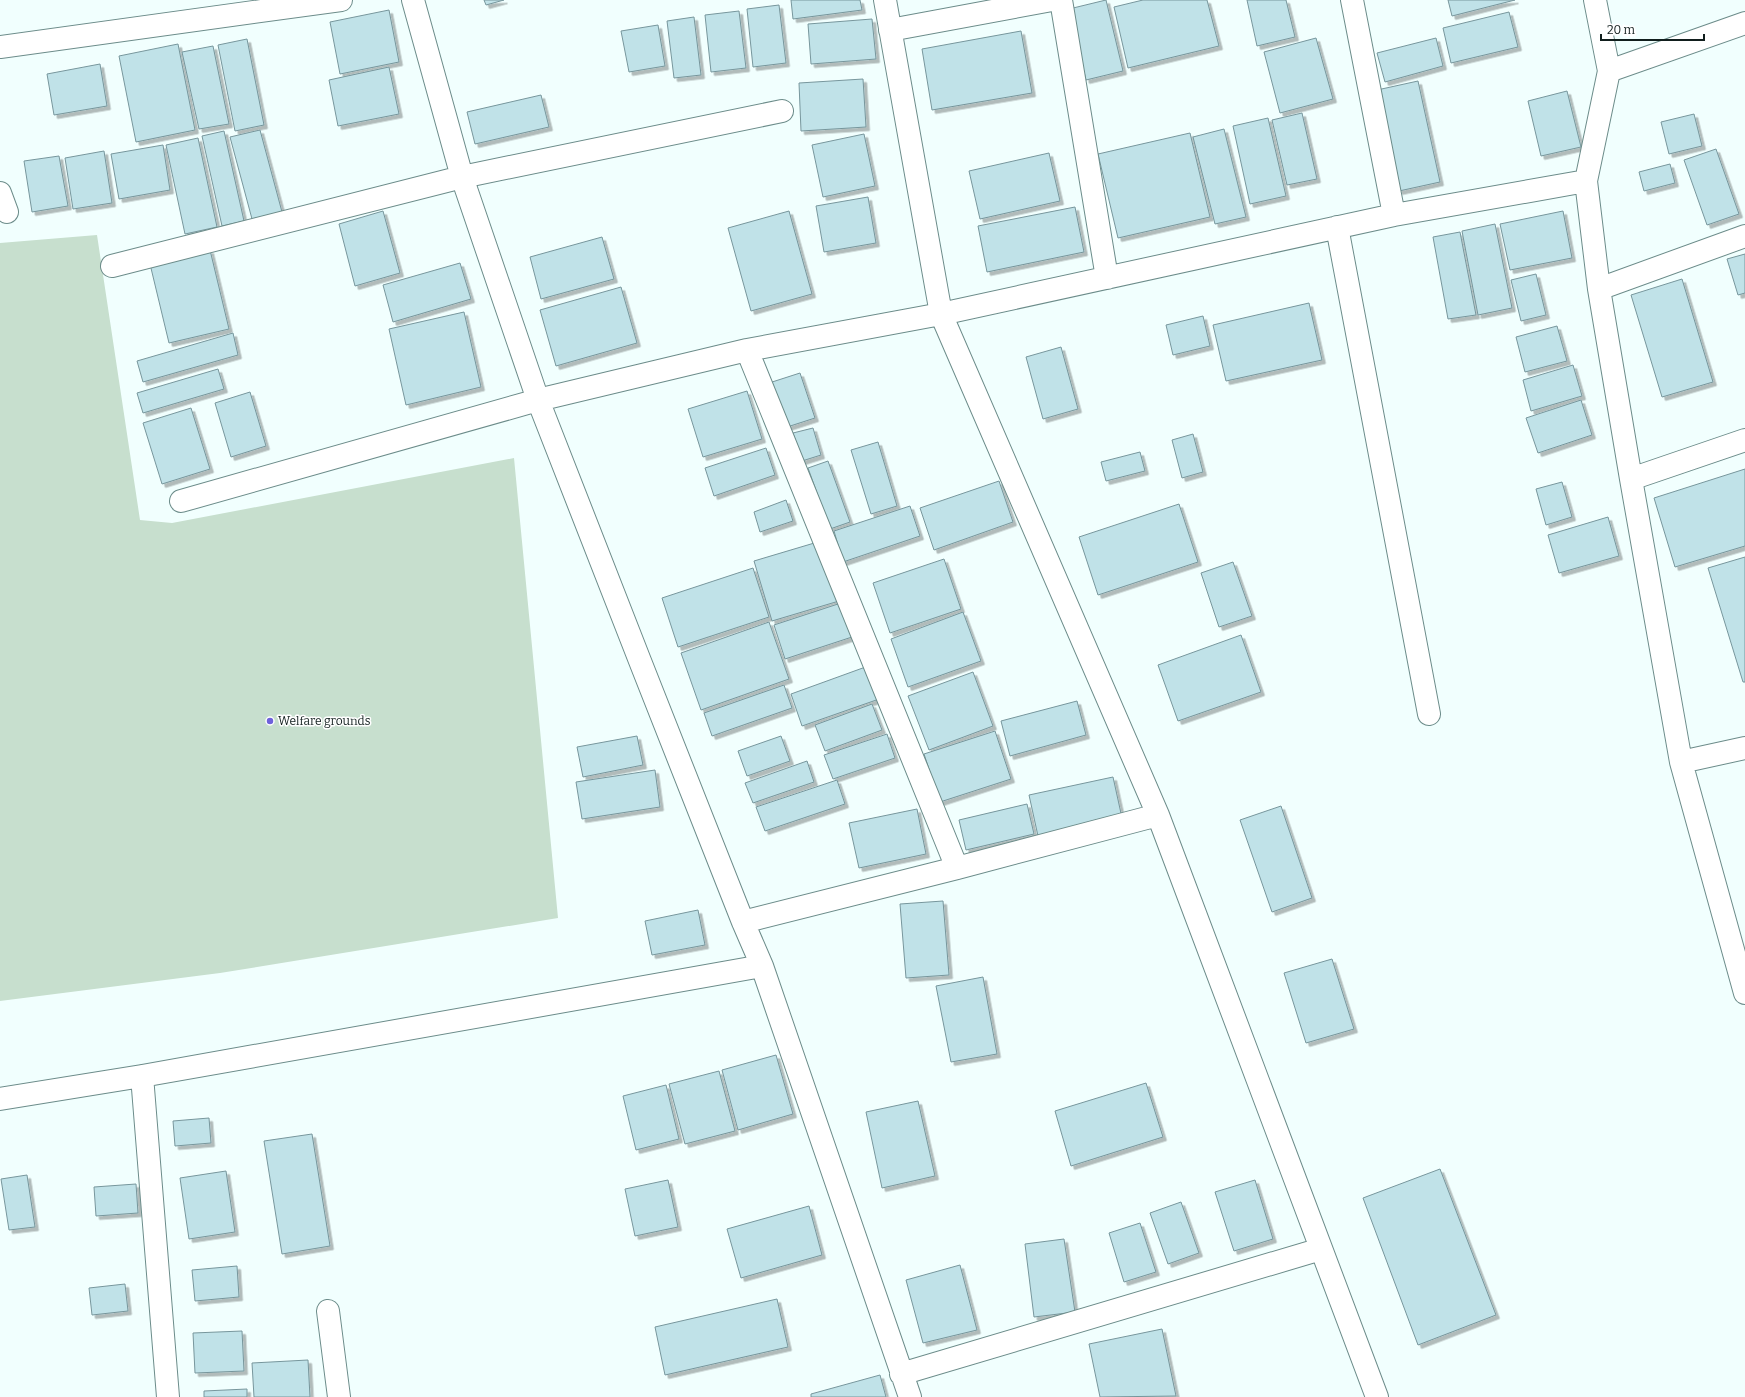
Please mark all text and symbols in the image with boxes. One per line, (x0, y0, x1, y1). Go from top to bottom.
scale bar (1601, 16, 1704, 42)
text: 20 m (1607, 23, 1636, 37)
place label: Welfare grounds (278, 714, 371, 728)
marker: Welfare grounds (265, 716, 275, 726)

